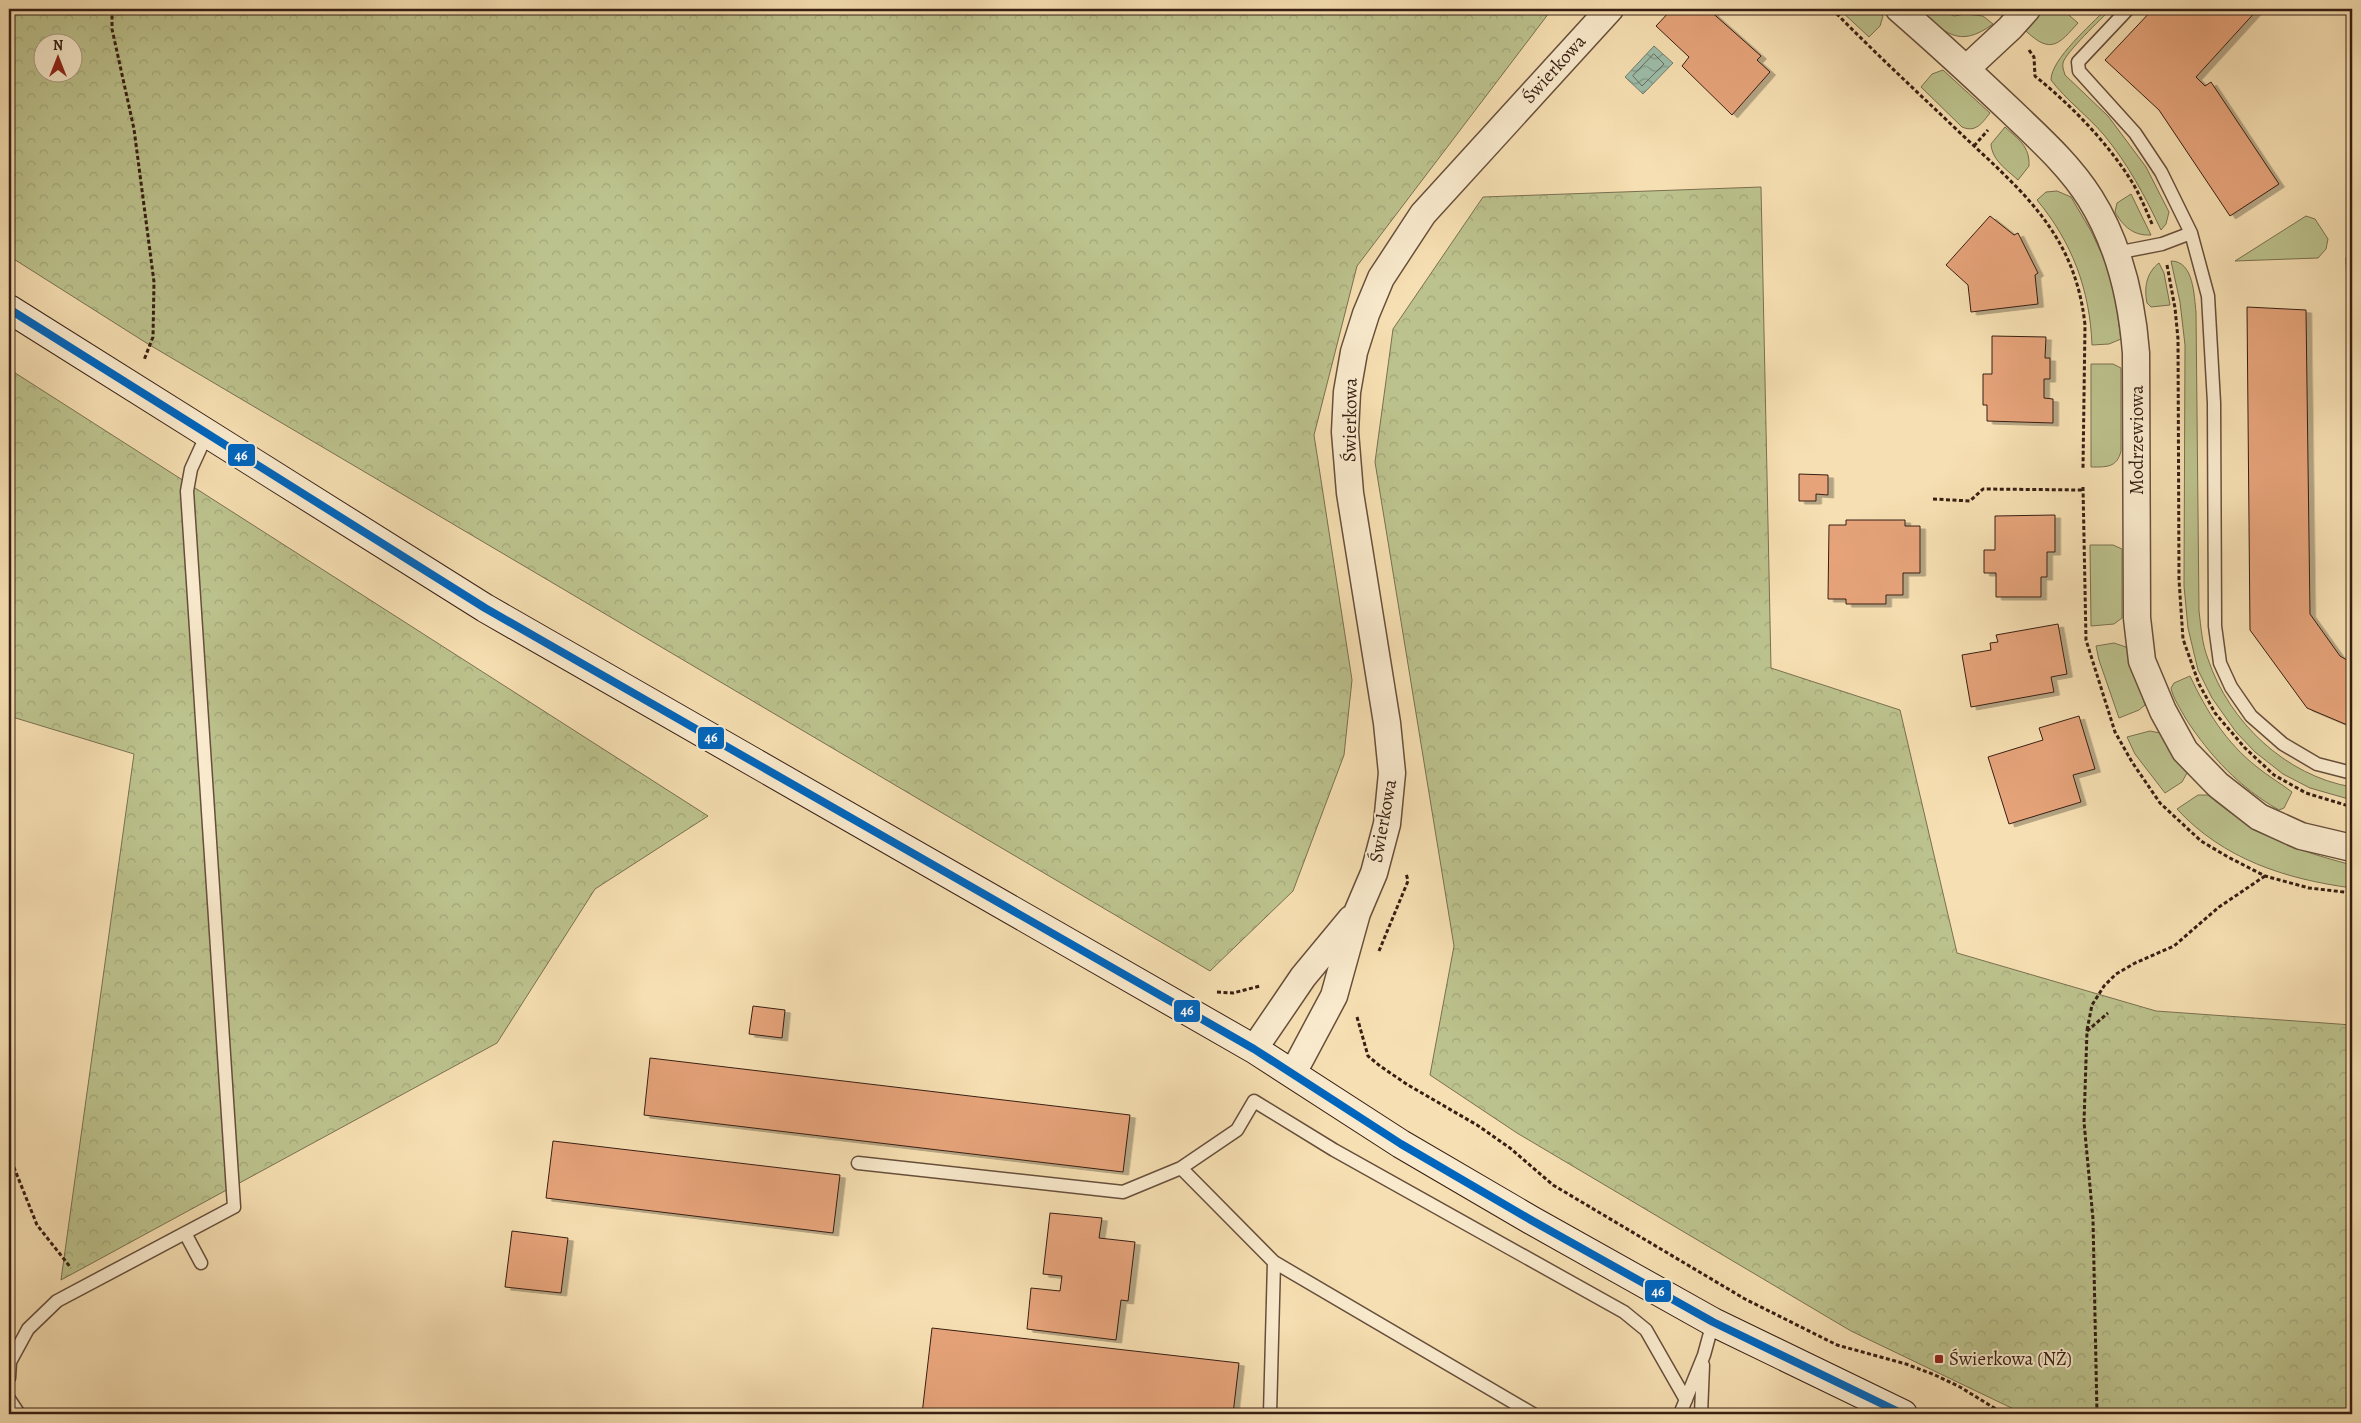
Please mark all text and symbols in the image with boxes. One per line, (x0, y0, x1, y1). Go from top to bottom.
street label: Świerkowa (1516, 29, 1592, 109)
north arrow (32, 32, 82, 82)
text: N (53, 36, 63, 55)
street label: Świerkowa (1336, 377, 1364, 462)
street label: Modrzewiowa (2124, 385, 2150, 495)
line badge: 46 (227, 443, 256, 467)
text: 46 (234, 446, 248, 465)
line badge: 46 (697, 726, 725, 750)
text: 46 (704, 728, 718, 747)
street label: Świerkowa (1363, 777, 1403, 865)
line badge: 46 (1173, 999, 1201, 1023)
text: 46 (1180, 1001, 1194, 1020)
line badge: 46 (1644, 1279, 1672, 1303)
text: 46 (1651, 1282, 1665, 1301)
place label: Świerkowa (NŻ) (1949, 1346, 2072, 1372)
marker: Świerkowa (NŻ) (1933, 1353, 1945, 1365)

